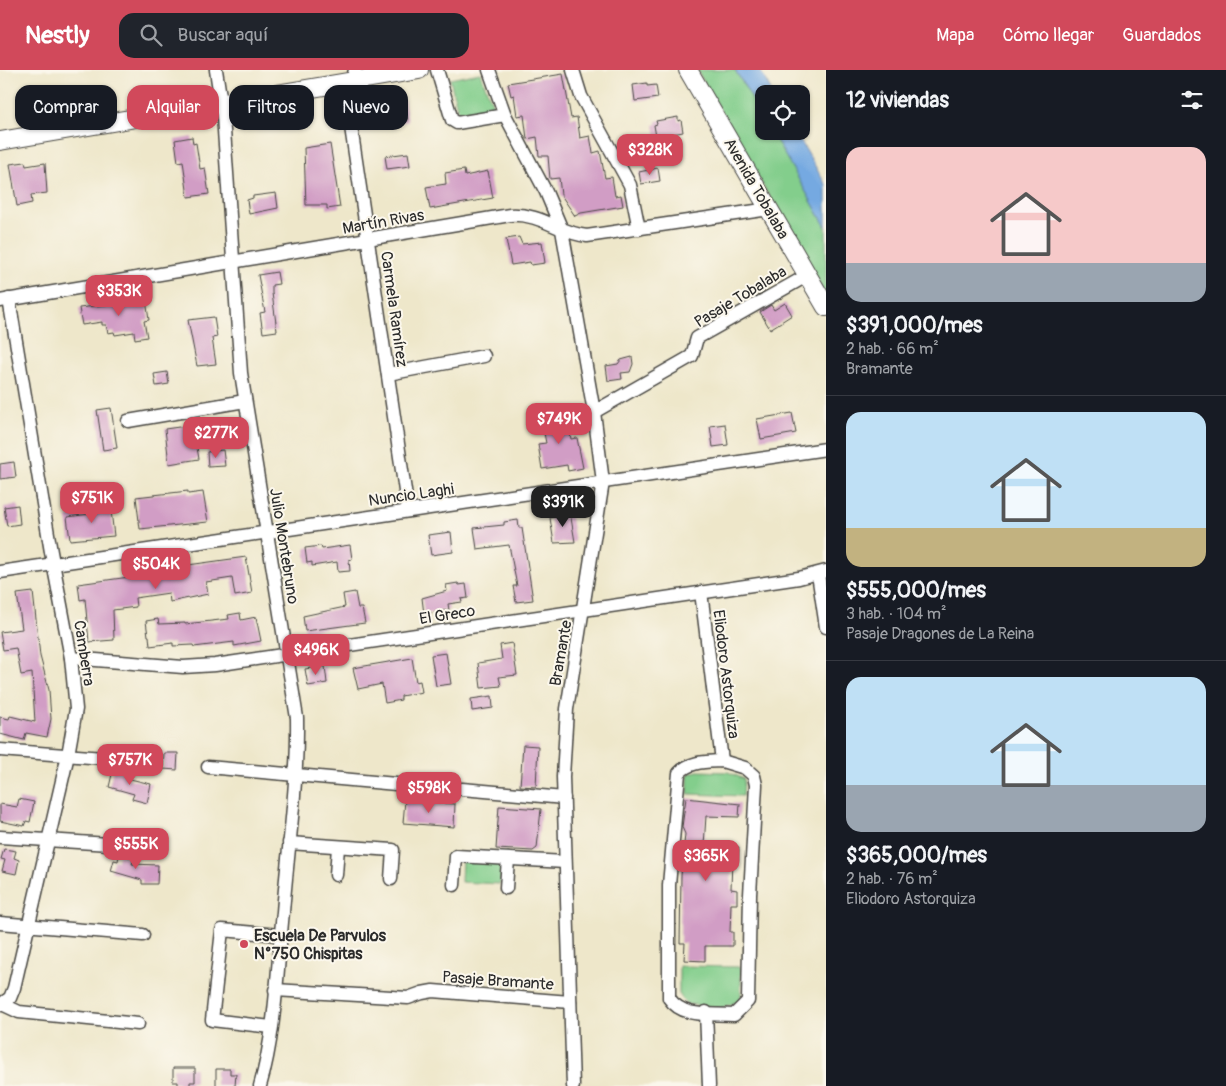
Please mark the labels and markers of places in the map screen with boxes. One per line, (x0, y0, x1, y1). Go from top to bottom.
pin: $328K (615, 134, 685, 176)
pin: $353K (84, 274, 154, 317)
pin: $749K (524, 402, 594, 445)
pin: $277K (181, 416, 251, 459)
pin: $751K (57, 482, 127, 524)
pin: $391K (528, 486, 598, 528)
pin: $504K (121, 548, 191, 590)
pin: $496K (281, 634, 351, 676)
pin: $757K (95, 744, 165, 786)
pin: $598K (394, 772, 464, 814)
pin: $555K (101, 828, 171, 870)
pin: $365K (671, 840, 741, 882)
place label: Escuela De Parvulos N°750 Chispitas (254, 926, 387, 964)
marker: Escuela De Parvulos N°750 Chispitas (238, 938, 250, 950)

